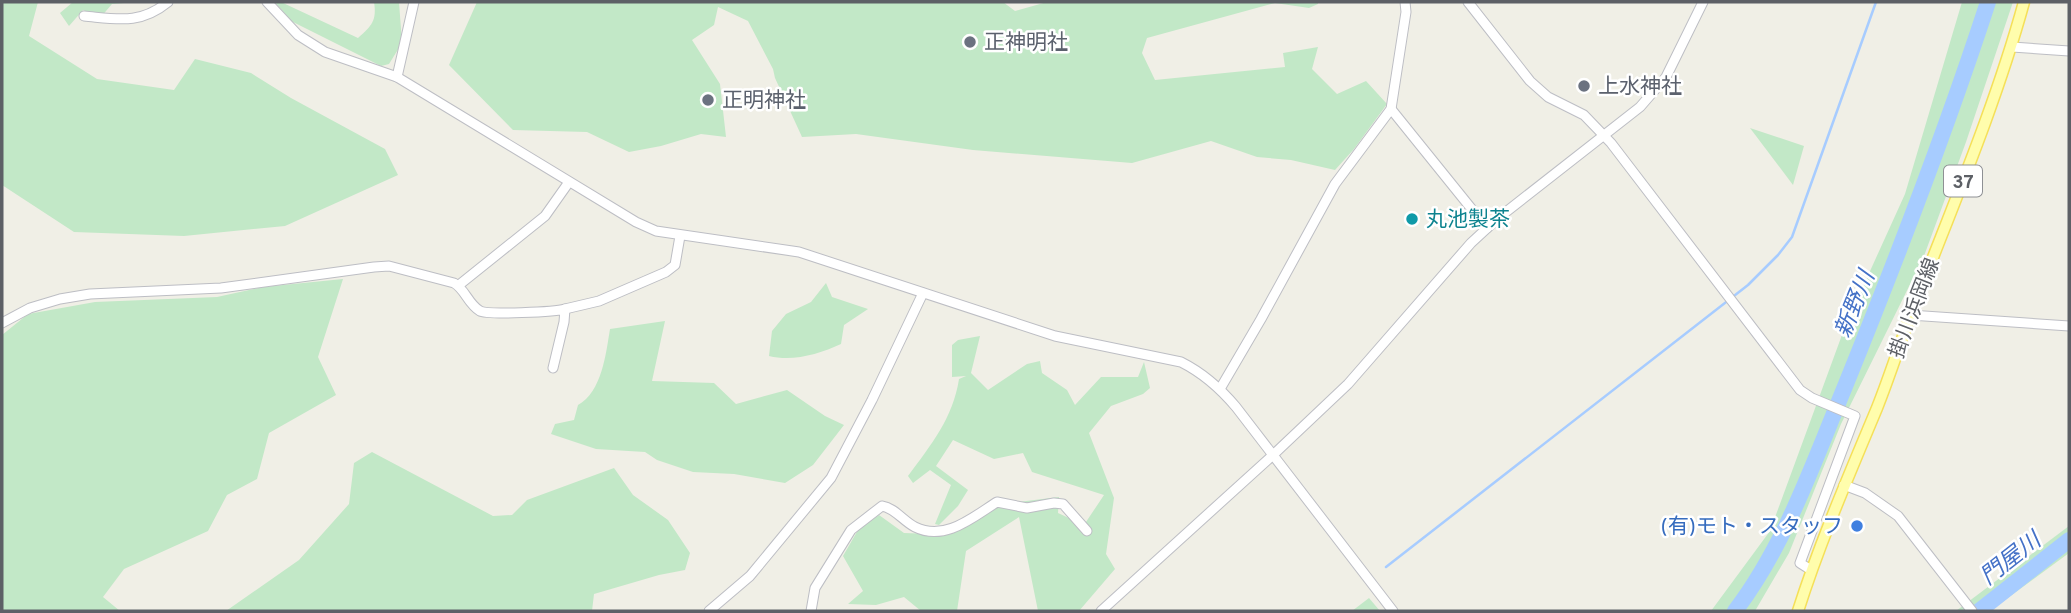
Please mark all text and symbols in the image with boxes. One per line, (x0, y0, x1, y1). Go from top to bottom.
place label: 正神明社 (984, 30, 1068, 57)
marker: 正神明社 (962, 34, 978, 50)
place label: 上水神社 (1598, 74, 1682, 101)
marker: 上水神社 (1576, 78, 1592, 94)
place label: 正明神社 (722, 88, 806, 115)
marker: 正明神社 (700, 92, 716, 108)
road number: 37 (1944, 166, 1982, 196)
place label: 丸池製茶 (1426, 207, 1510, 234)
marker: 丸池製茶 (1404, 211, 1420, 227)
street label: 掛川浜岡線 (1884, 255, 1947, 362)
water label: 新野川 (1830, 265, 1884, 342)
place label: (有)モト・スタッフ (1661, 514, 1843, 541)
marker: (有)モト・スタッフ (1849, 518, 1865, 534)
water label: 門屋川 (1975, 525, 2050, 593)

